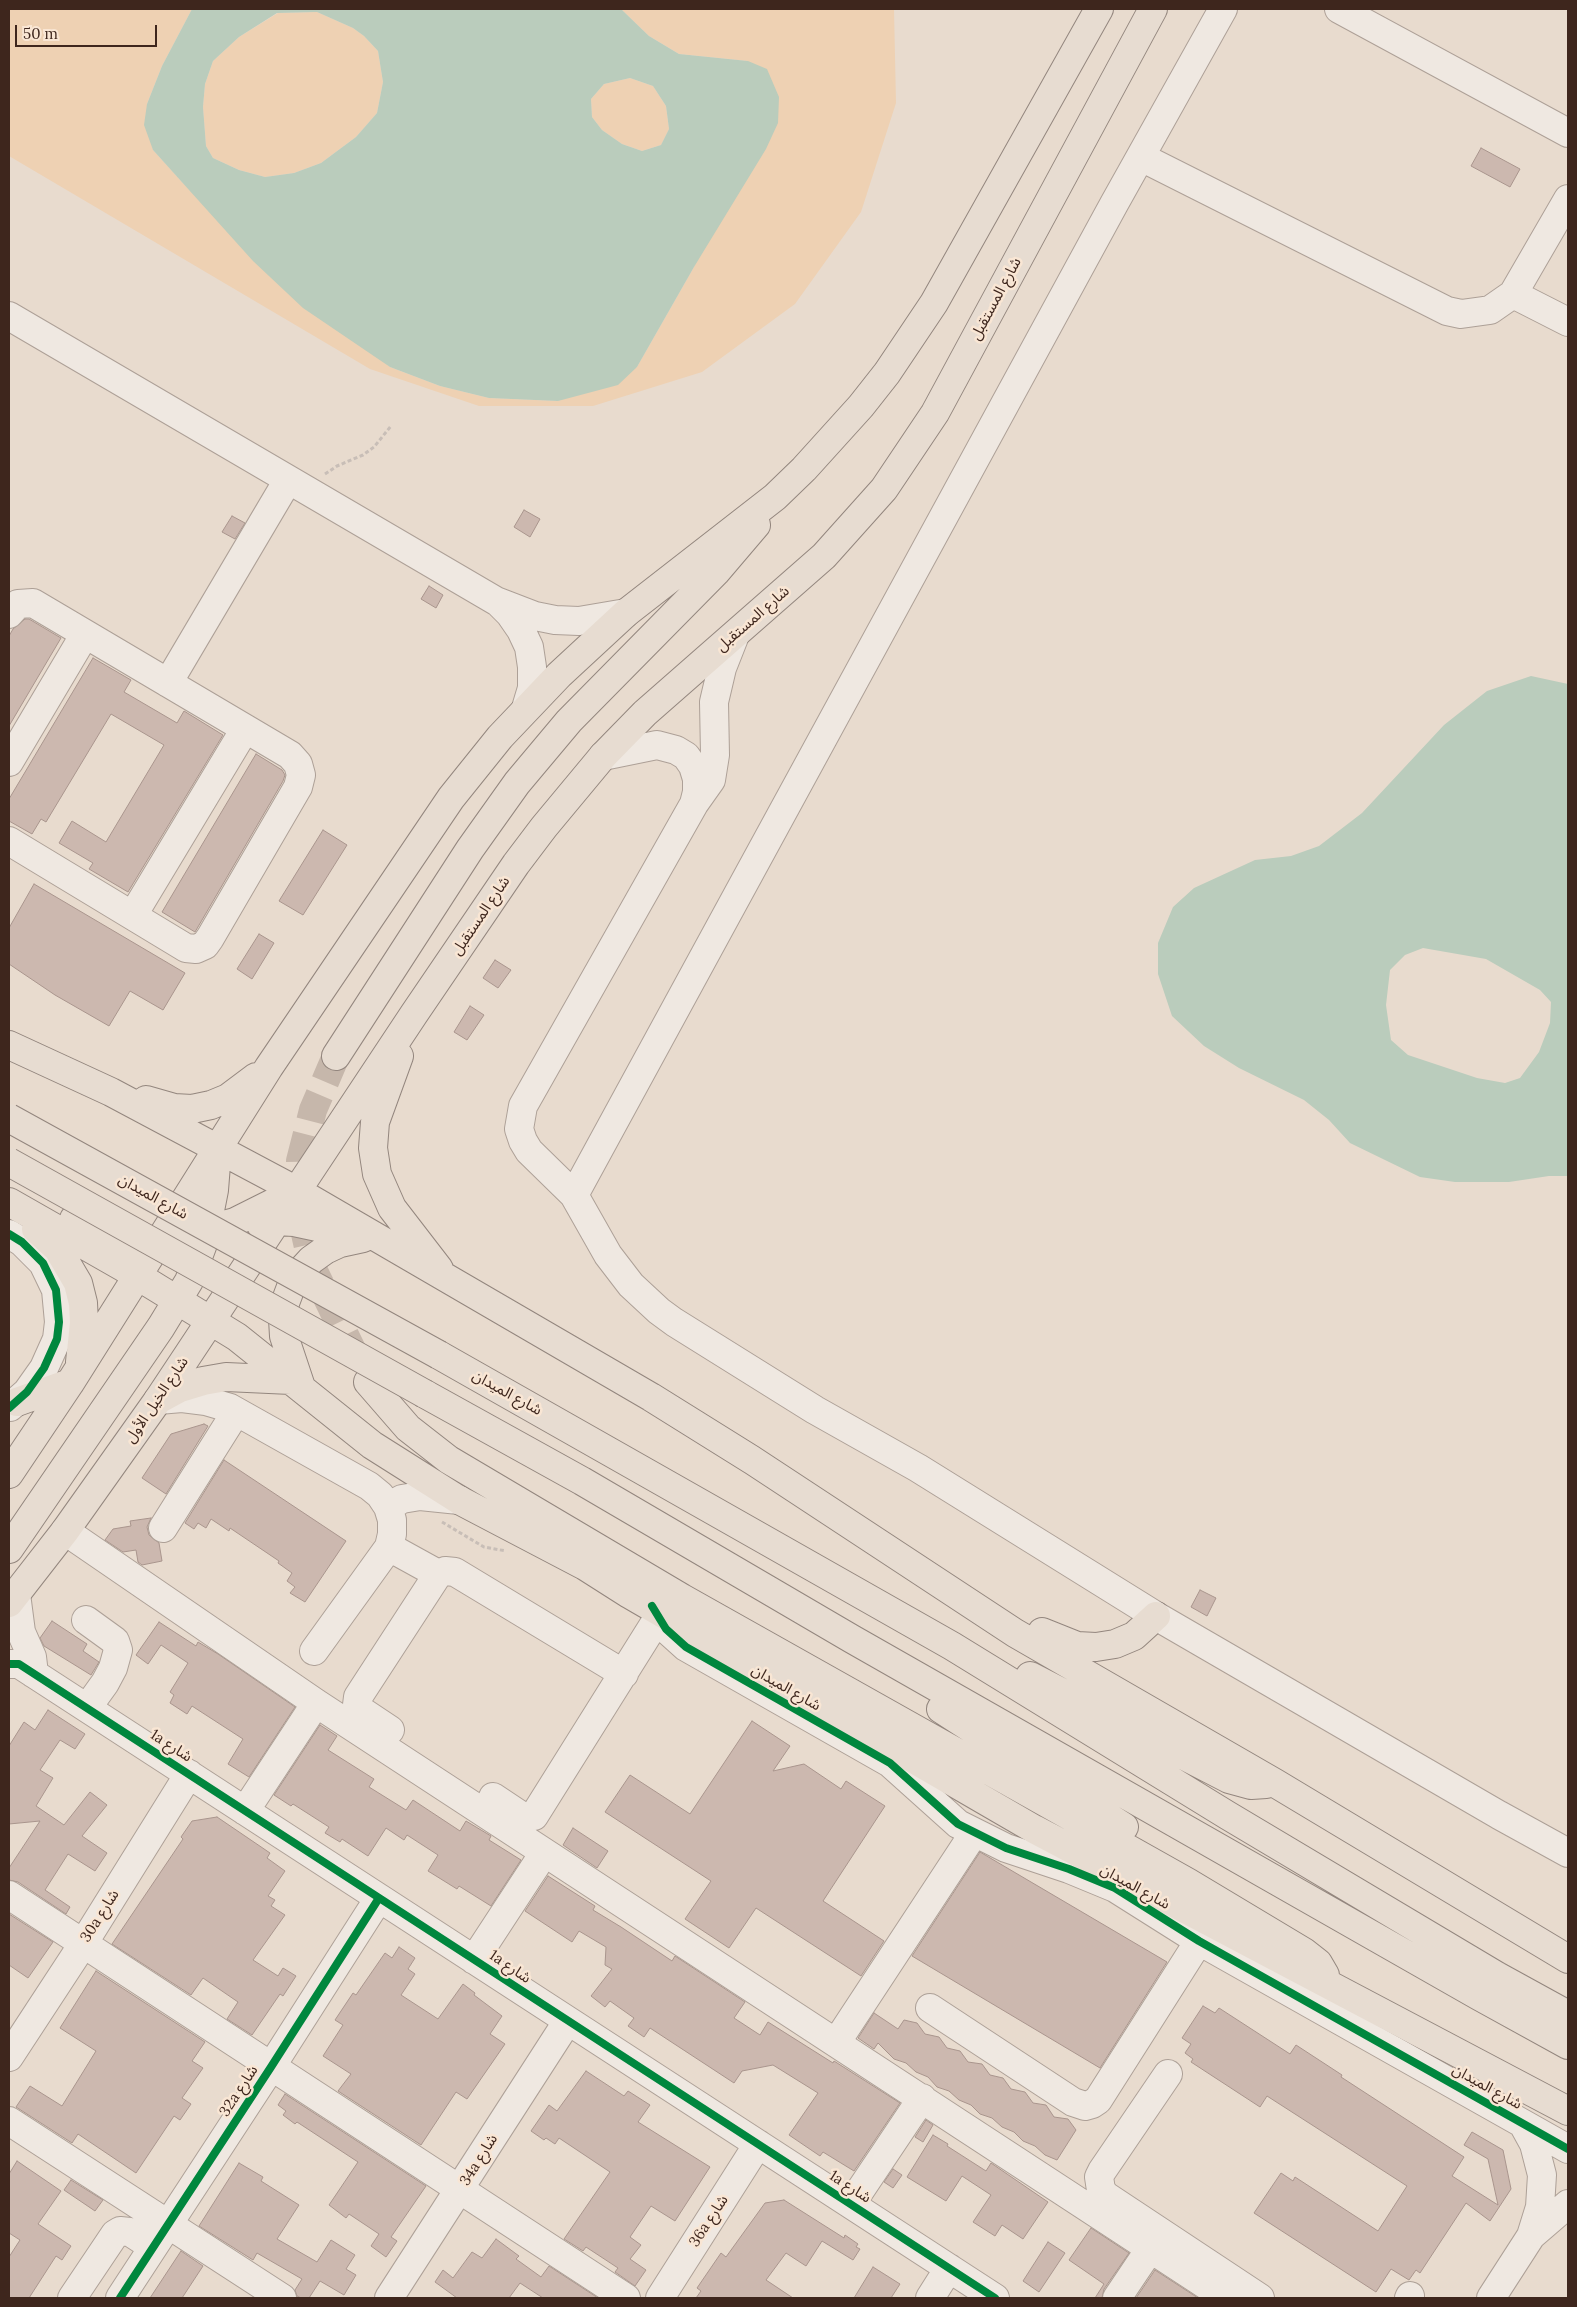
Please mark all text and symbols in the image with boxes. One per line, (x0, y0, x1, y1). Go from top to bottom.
scale bar (18, 15, 160, 47)
text: 50 m (23, 24, 58, 43)
street label: شارع المستقبل (967, 255, 1025, 343)
street label: شارع المستقبل (713, 582, 793, 656)
street label: شارع المستقبل (448, 873, 514, 959)
street label: شارع الميدان (115, 1171, 191, 1223)
street label: شارع الخيل الأول (122, 1353, 192, 1447)
street label: شارع الميدان (469, 1367, 545, 1419)
street label: شارع الميدان (748, 1661, 824, 1715)
street label: 1a شارع (147, 1726, 195, 1766)
street label: شارع الميدان (1097, 1861, 1173, 1913)
street label: 30a شارع (77, 1886, 123, 1946)
street label: 1a شارع (486, 1947, 534, 1987)
street label: شارع الميدان (1449, 2061, 1525, 2113)
street label: 32a شارع (216, 2062, 262, 2120)
street label: 34a شارع (456, 2131, 502, 2189)
street label: 1a شارع (826, 2167, 874, 2207)
street label: 36a شارع (686, 2192, 732, 2250)

